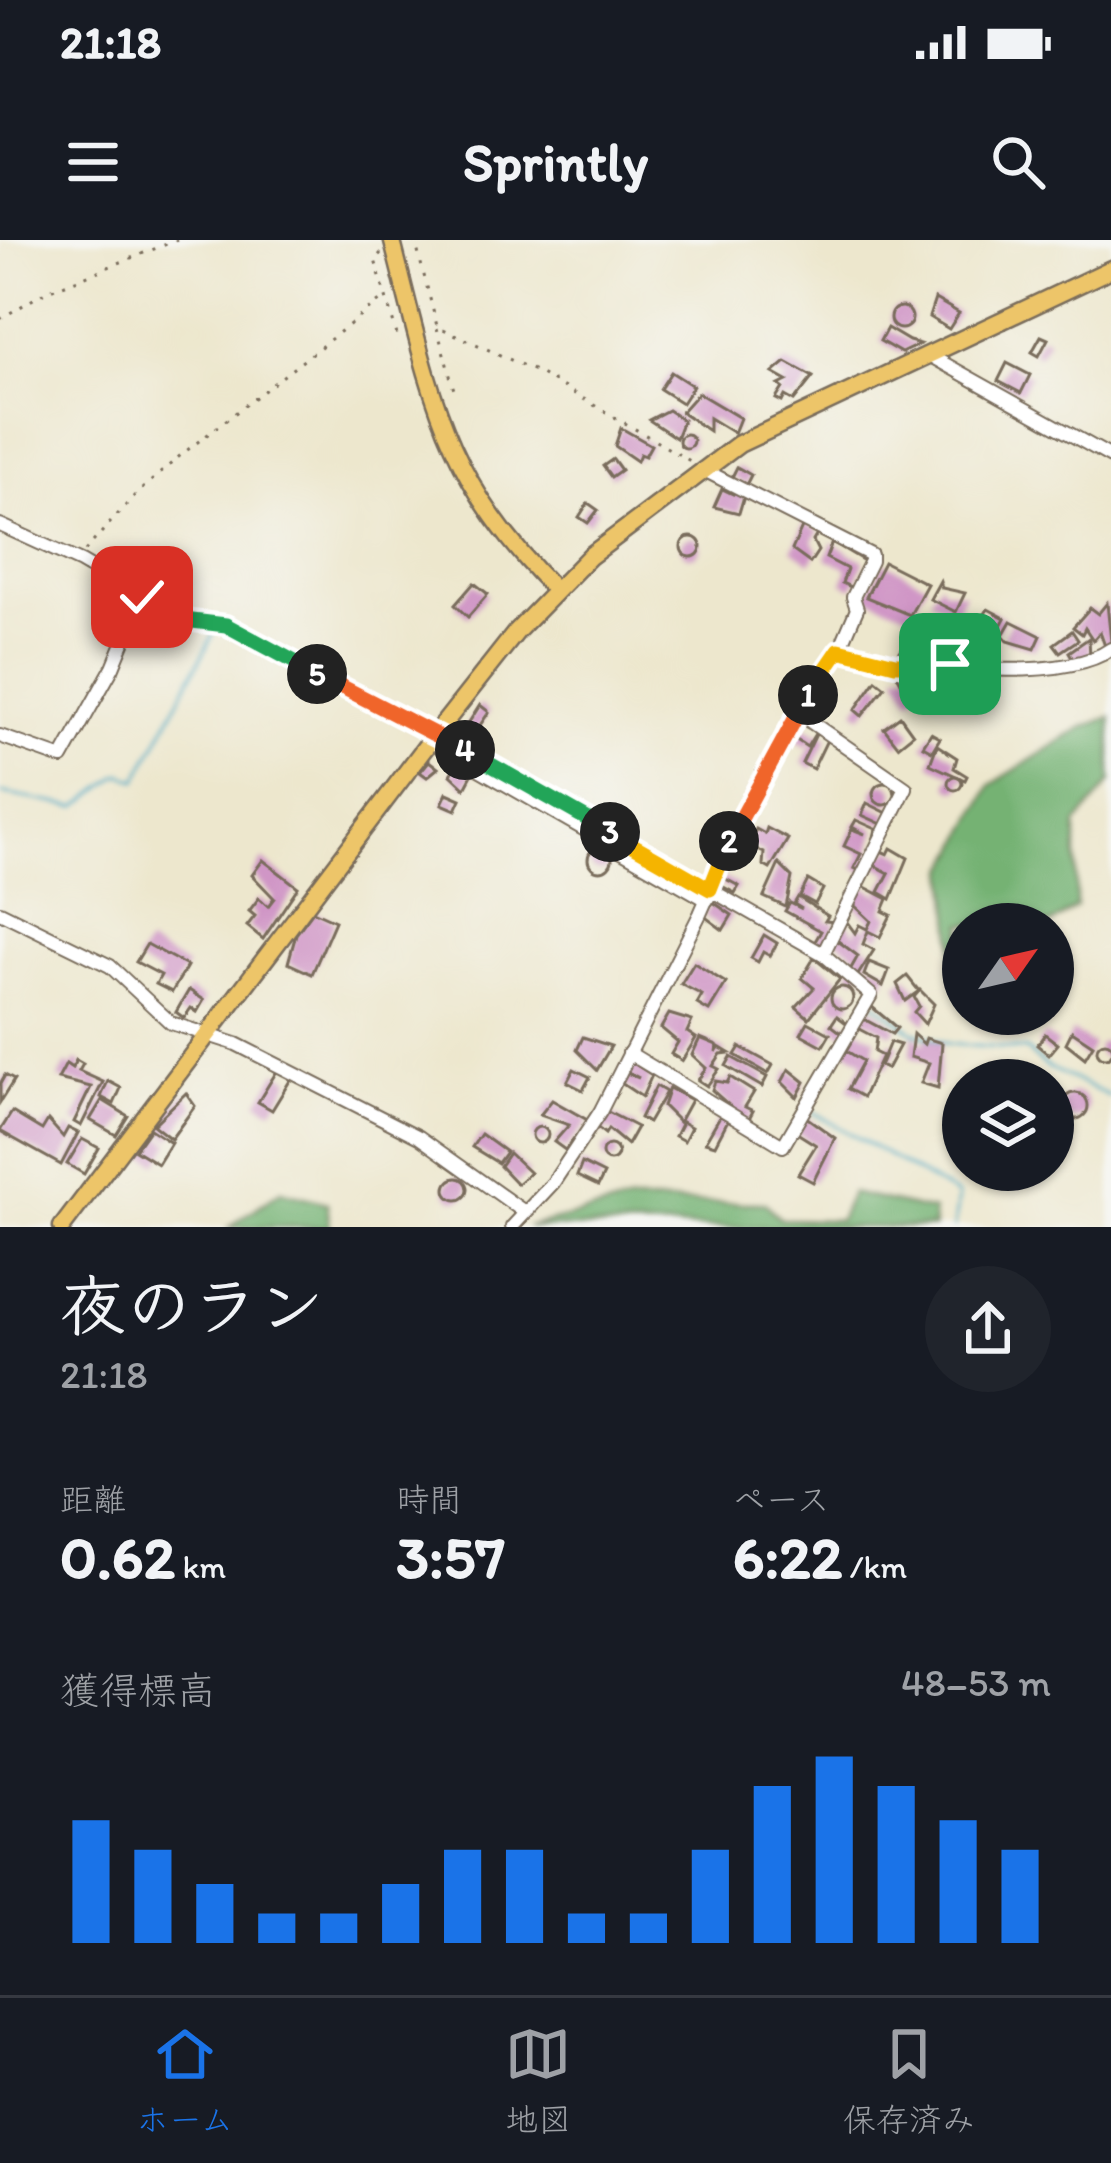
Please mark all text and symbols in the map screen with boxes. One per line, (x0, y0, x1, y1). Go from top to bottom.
text: 21:18 (60, 15, 161, 69)
icon: menu (60, 129, 126, 195)
icon: search (985, 129, 1051, 195)
text: Sprintly (463, 130, 648, 195)
pin (91, 546, 193, 648)
icon: check (109, 564, 175, 630)
pin (899, 613, 1001, 715)
icon: arrive (917, 631, 983, 697)
pin: 5 (287, 644, 347, 704)
text: 5 (308, 654, 326, 693)
pin: 1 (778, 665, 838, 725)
text: 1 (800, 675, 816, 714)
pin: 4 (435, 720, 495, 780)
text: 4 (455, 730, 475, 769)
pin: 3 (580, 802, 640, 862)
pin: 2 (699, 811, 759, 871)
text: 3 (601, 812, 619, 851)
text: 2 (720, 821, 738, 860)
north arrow (942, 903, 1074, 1035)
map controls (942, 903, 1074, 1191)
button: layers (942, 1059, 1074, 1191)
text: 夜のラン (60, 1266, 324, 1346)
button: share (925, 1266, 1051, 1392)
text: 21:18 (60, 1351, 148, 1398)
text: 距離 (60, 1480, 126, 1519)
text: 時間 (396, 1480, 462, 1519)
text: ペース (733, 1480, 830, 1519)
text: 0.62 (60, 1521, 175, 1593)
text: 3:57 (396, 1521, 505, 1593)
text: 6:22 (733, 1521, 842, 1593)
text: km (175, 1547, 226, 1586)
text: /km (842, 1547, 907, 1586)
text: 48–53 m (901, 1659, 1051, 1706)
text: 獲得標高 (60, 1667, 216, 1714)
tab: ホーム (136, 2021, 234, 2141)
tab: 地図 (505, 2021, 571, 2141)
tab: 保存済み (843, 2021, 975, 2141)

